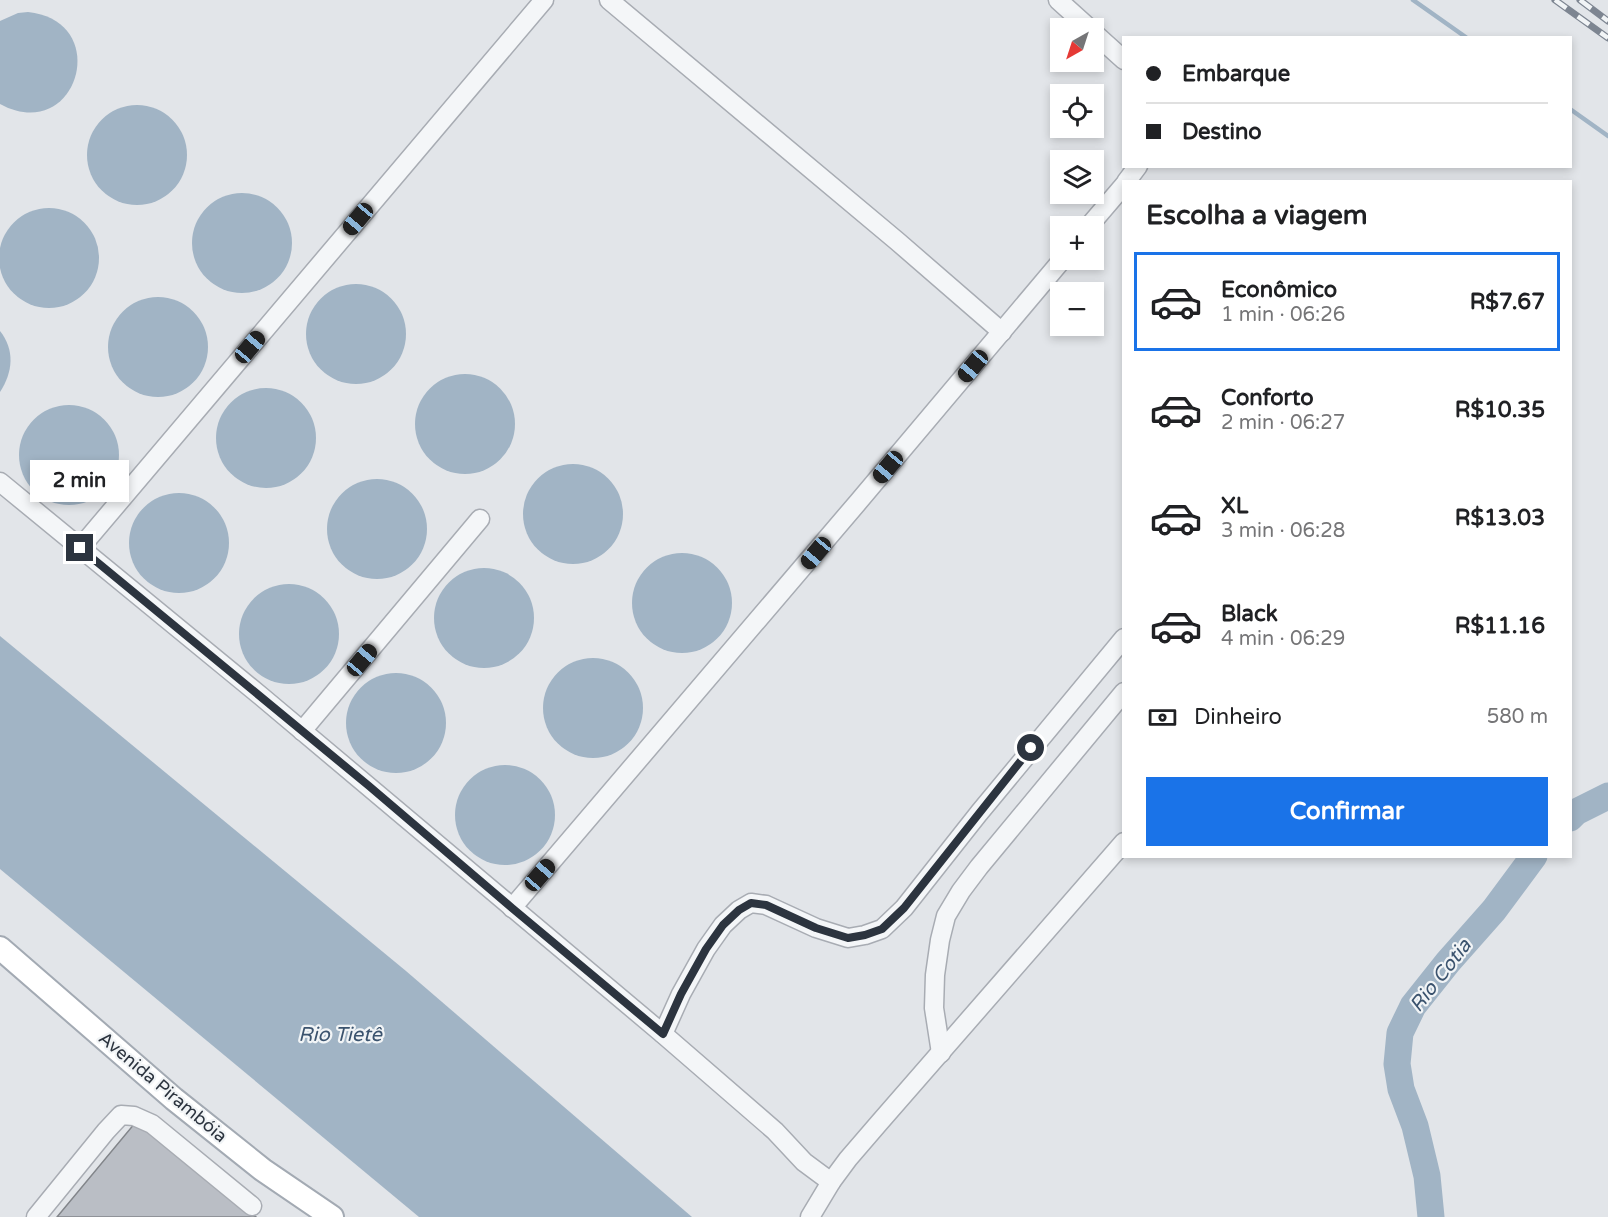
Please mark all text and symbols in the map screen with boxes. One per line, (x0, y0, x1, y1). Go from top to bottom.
north arrow (1050, 18, 1104, 72)
map controls (1050, 18, 1104, 336)
text: Embarque (1182, 61, 1290, 87)
button: locate (1050, 84, 1104, 138)
text: Destino (1182, 119, 1262, 145)
button: layers (1050, 150, 1104, 204)
car (340, 199, 376, 239)
text: Escolha a viagem (1146, 199, 1368, 232)
button: + (1050, 216, 1104, 270)
icon: car (1149, 275, 1203, 329)
text: Econômico (1221, 277, 1337, 303)
button: − (1050, 282, 1104, 336)
text: R$7.67 (1470, 289, 1545, 315)
text: 1 min · 06:26 (1221, 303, 1345, 327)
car (232, 327, 268, 367)
car (955, 346, 991, 386)
icon: car (1149, 383, 1203, 437)
text: Conforto (1221, 385, 1314, 411)
text: R$10.35 (1455, 397, 1545, 423)
text: 2 min · 06:27 (1221, 411, 1345, 435)
car (870, 447, 906, 487)
callout: 2 min (31, 461, 130, 503)
text: 2 min (53, 469, 106, 493)
icon: car (1149, 491, 1203, 545)
text: XL (1221, 493, 1248, 519)
text: R$13.03 (1455, 505, 1545, 531)
text: 3 min · 06:28 (1221, 519, 1345, 543)
car (798, 533, 834, 573)
route end (66, 534, 93, 561)
icon: car (1149, 599, 1203, 653)
text: Black (1221, 601, 1278, 627)
text: R$11.16 (1455, 613, 1545, 639)
text: 4 min · 06:29 (1221, 627, 1345, 651)
car (344, 640, 380, 680)
icon: cash (1146, 701, 1179, 734)
text: Dinheiro (1194, 704, 1282, 730)
text: 580 m (1487, 705, 1548, 729)
route start (1017, 734, 1044, 761)
button: Confirmar (1146, 777, 1548, 846)
car (521, 856, 559, 894)
water label: Rio Cotia (1405, 934, 1477, 1017)
water label: Rio Tietê (298, 1023, 384, 1047)
street label: Avenida Pirambóia (94, 1027, 232, 1147)

